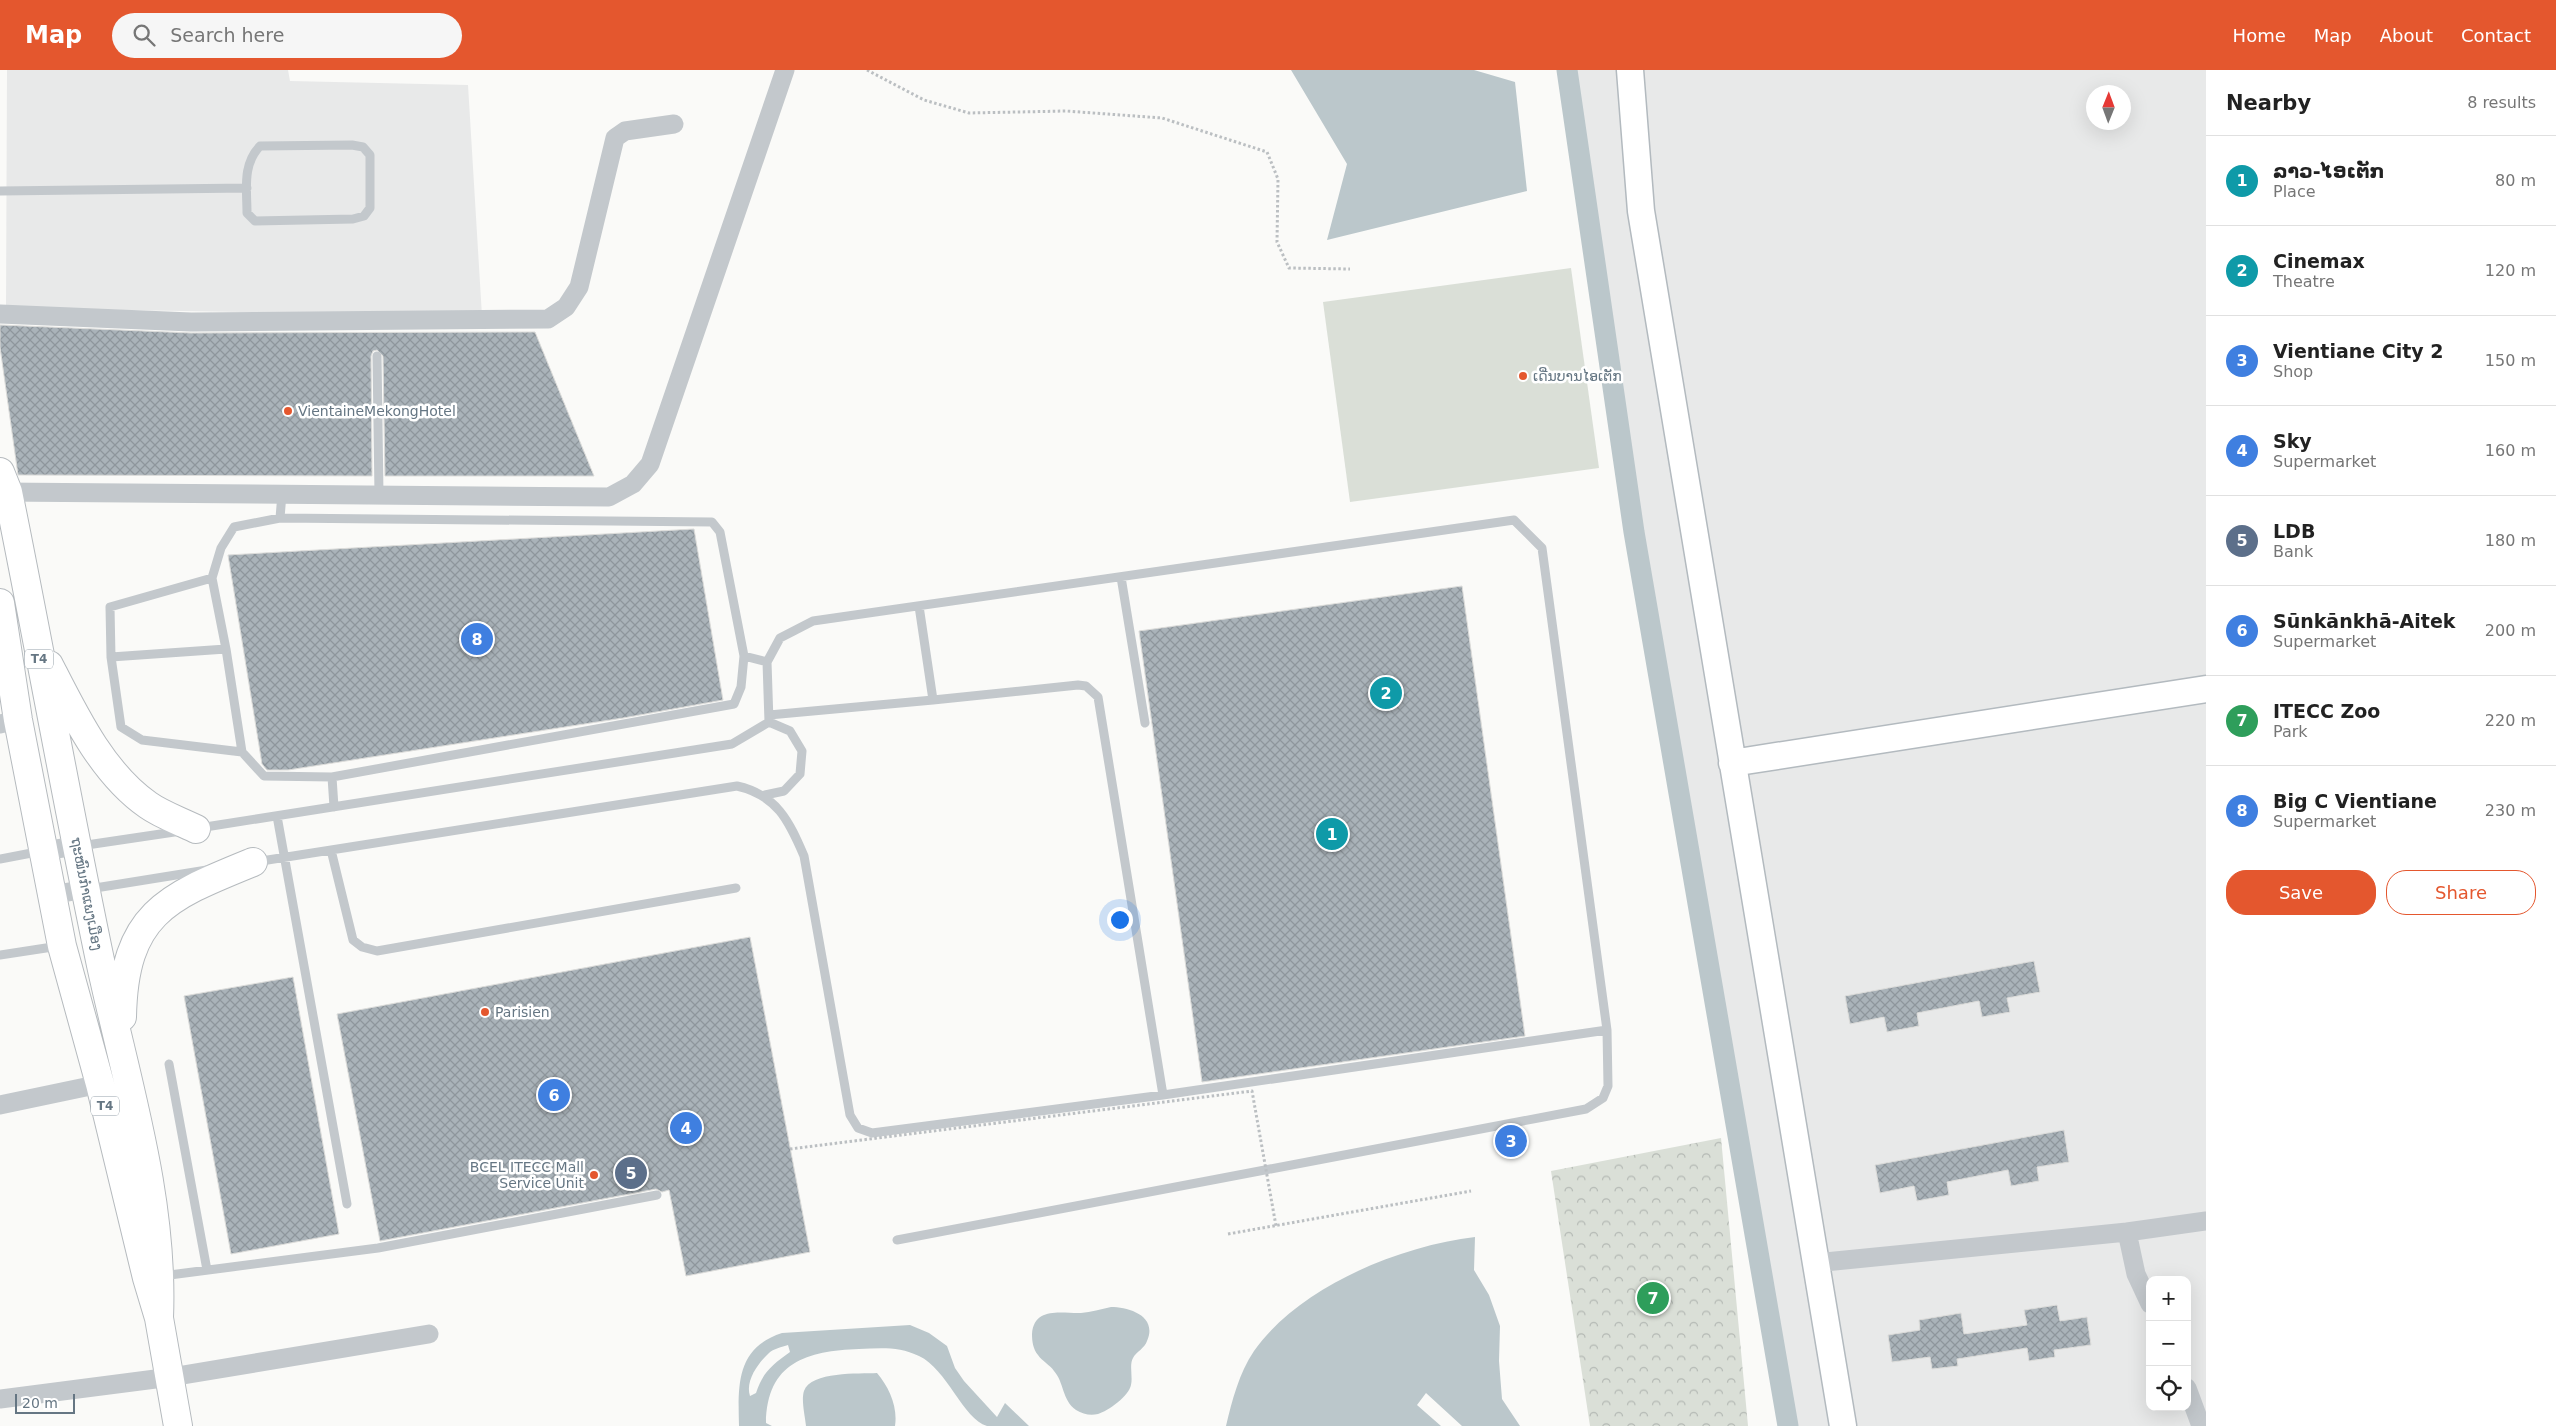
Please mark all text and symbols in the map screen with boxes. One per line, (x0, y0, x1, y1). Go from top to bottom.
search box (112, 13, 462, 58)
text: Map (25, 21, 82, 49)
icon: search (130, 21, 158, 49)
text: Search here (170, 24, 284, 46)
text: Home (2233, 25, 2286, 46)
text: Map (2314, 25, 2352, 46)
text: About (2380, 25, 2433, 46)
text: Contact (2461, 25, 2531, 46)
north arrow (2086, 85, 2131, 130)
text: Nearby (2226, 91, 2311, 115)
text: 8 results (2467, 93, 2536, 112)
text: ລາວ-ໄອເຕັກ (2273, 160, 2385, 182)
text: 1 (2236, 171, 2248, 190)
text: 80 m (2495, 171, 2536, 190)
text: Place (2273, 182, 2316, 201)
text: Cinemax (2273, 250, 2365, 272)
text: 2 (2236, 261, 2248, 280)
text: 120 m (2485, 261, 2536, 280)
text: Theatre (2273, 272, 2335, 291)
text: Vientiane City 2 (2273, 340, 2444, 362)
text: 3 (2236, 351, 2248, 370)
text: 150 m (2485, 351, 2536, 370)
text: Shop (2273, 362, 2313, 381)
place label: ເດີ່ນບານໄອເຕັກ (1533, 367, 1622, 384)
marker: ເດີ່ນບານໄອເຕັກ (1517, 370, 1529, 382)
place label: VientaineMekongHotel (298, 403, 456, 419)
marker: VientaineMekongHotel (282, 405, 294, 417)
text: Sky (2273, 430, 2312, 452)
text: 4 (2236, 441, 2248, 460)
text: 160 m (2485, 441, 2536, 460)
text: Supermarket (2273, 452, 2376, 471)
text: LDB (2273, 520, 2315, 542)
text: 5 (2236, 531, 2248, 550)
text: 180 m (2485, 531, 2536, 550)
text: Bank (2273, 542, 2313, 561)
text: Sūnkānkhā-Aitek (2273, 610, 2455, 632)
pin: 8 (461, 620, 493, 658)
text: 6 (2236, 621, 2248, 640)
text: 200 m (2485, 621, 2536, 640)
text: Supermarket (2273, 632, 2376, 651)
road number: T4 (25, 650, 53, 668)
pin: 2 (1370, 674, 1402, 712)
text: ITECC Zoo (2273, 700, 2380, 722)
text: 7 (2236, 711, 2248, 730)
text: 220 m (2485, 711, 2536, 730)
text: Park (2273, 722, 2308, 741)
text: Big C Vientiane (2273, 790, 2437, 812)
text: 8 (2236, 801, 2248, 820)
text: 230 m (2485, 801, 2536, 820)
text: Supermarket (2273, 812, 2376, 831)
pin: 1 (1316, 815, 1348, 853)
street label: ຖະໜົນກຳແພງເມືອງ (68, 836, 107, 952)
button: Save (2226, 870, 2376, 915)
button: Share (2386, 870, 2536, 915)
your location (1107, 907, 1133, 933)
place label: Parisien (495, 1004, 550, 1020)
marker: Parisien (479, 1006, 491, 1018)
pin: 6 (538, 1076, 570, 1114)
road number: T4 (91, 1096, 119, 1116)
pin: 4 (670, 1109, 702, 1147)
pin: 3 (1495, 1122, 1527, 1160)
pin: 5 (615, 1154, 647, 1192)
place label: BCEL ITECC Mall Service Unit (470, 1159, 584, 1191)
marker: BCEL ITECC Mall Service Unit (588, 1169, 600, 1181)
map controls (2146, 1276, 2191, 1411)
button: + (2146, 1276, 2191, 1321)
pin: 7 (1637, 1279, 1669, 1317)
button: − (2146, 1321, 2191, 1366)
button: locate (2146, 1366, 2191, 1411)
scale bar (15, 1391, 75, 1414)
text: 20 m (22, 1395, 58, 1411)

